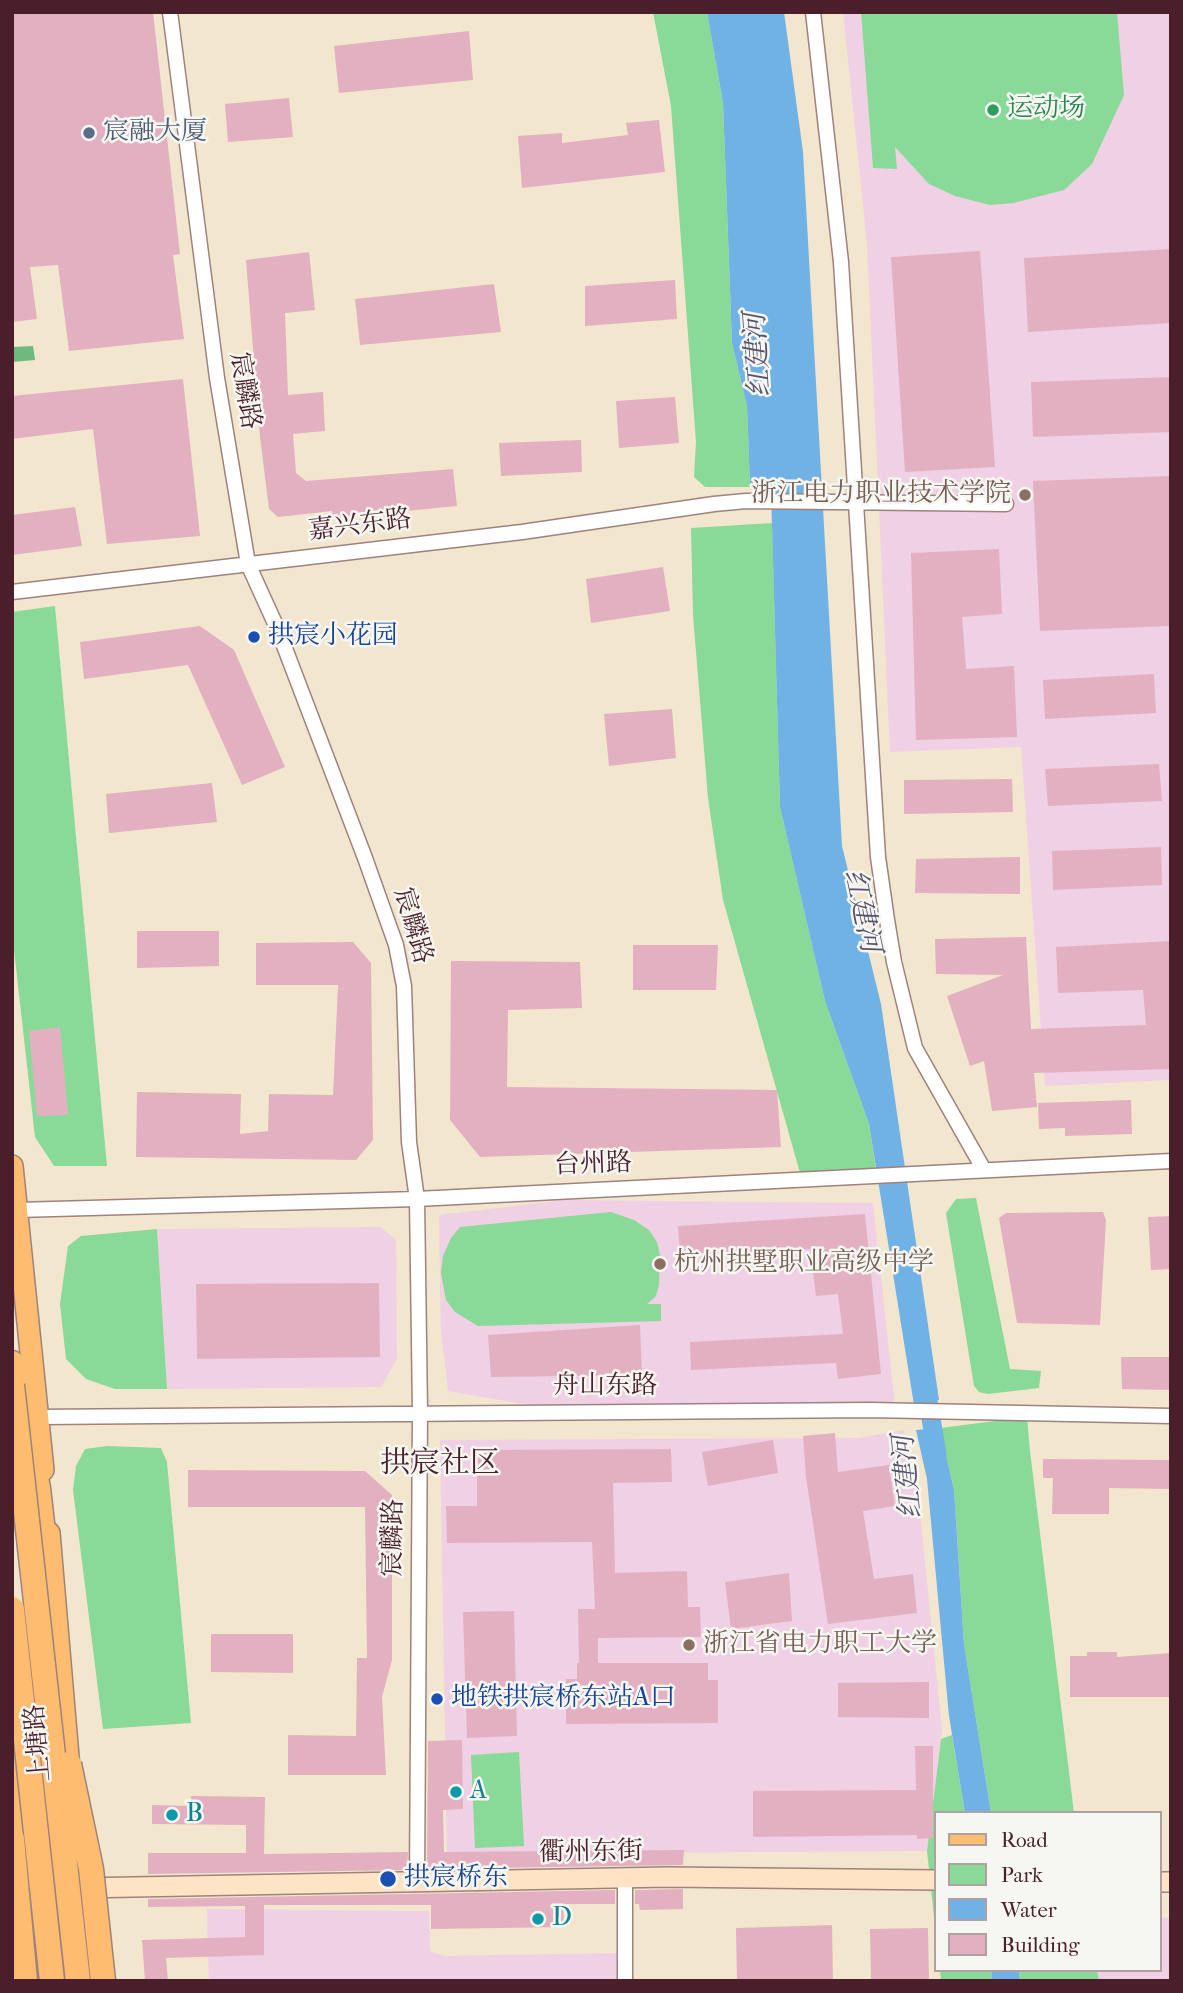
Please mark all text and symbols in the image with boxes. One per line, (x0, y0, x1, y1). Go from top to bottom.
place label: 运动场 (1007, 94, 1085, 126)
marker: 运动场 (985, 102, 1001, 118)
place label: 宸融大厦 (103, 117, 207, 149)
marker: 宸融大厦 (81, 125, 97, 141)
water label: 红建河 (739, 312, 779, 398)
street label: 宸麟路 (222, 350, 266, 432)
place label: 浙江电力职业技术学院 (751, 479, 1011, 511)
marker: 浙江电力职业技术学院 (1017, 487, 1033, 503)
street label: 嘉兴东路 (306, 504, 414, 548)
place label: 拱宸小花园 (268, 621, 398, 653)
marker: 拱宸小花园 (246, 629, 262, 645)
water label: 红建河 (836, 866, 886, 956)
street label: 宸麟路 (386, 884, 438, 968)
street label: 台州路 (553, 1148, 633, 1182)
place label: 杭州拱墅职业高级中学 (674, 1248, 934, 1280)
marker: 杭州拱墅职业高级中学 (652, 1256, 668, 1272)
street label: 舟山东路 (553, 1371, 657, 1403)
water label: 红建河 (888, 1433, 930, 1521)
district label: 拱宸社区 (380, 1447, 500, 1483)
street label: 宸麟路 (378, 1499, 410, 1577)
place label: 浙江省电力职工大学 (703, 1629, 937, 1661)
marker: 浙江省电力职工大学 (681, 1637, 697, 1653)
place label: 地铁拱宸桥东站A口 (451, 1683, 676, 1715)
marker: 地铁拱宸桥东站A口 (429, 1691, 445, 1707)
street label: 上塘路 (20, 1703, 58, 1783)
place label: A (470, 1776, 487, 1808)
marker: A (448, 1784, 464, 1800)
place label: B (186, 1799, 203, 1831)
marker: B (164, 1807, 180, 1823)
legend (934, 1811, 1162, 1972)
text: Road (1001, 1828, 1048, 1852)
street label: 衢州东街 (539, 1836, 643, 1870)
place label: 拱宸桥东 (404, 1863, 508, 1895)
text: Park (1001, 1863, 1043, 1887)
marker: 拱宸桥东 (378, 1869, 398, 1889)
text: Water (1001, 1898, 1057, 1922)
place label: D (552, 1903, 572, 1935)
marker: D (530, 1911, 546, 1927)
text: Building (1001, 1933, 1079, 1957)

